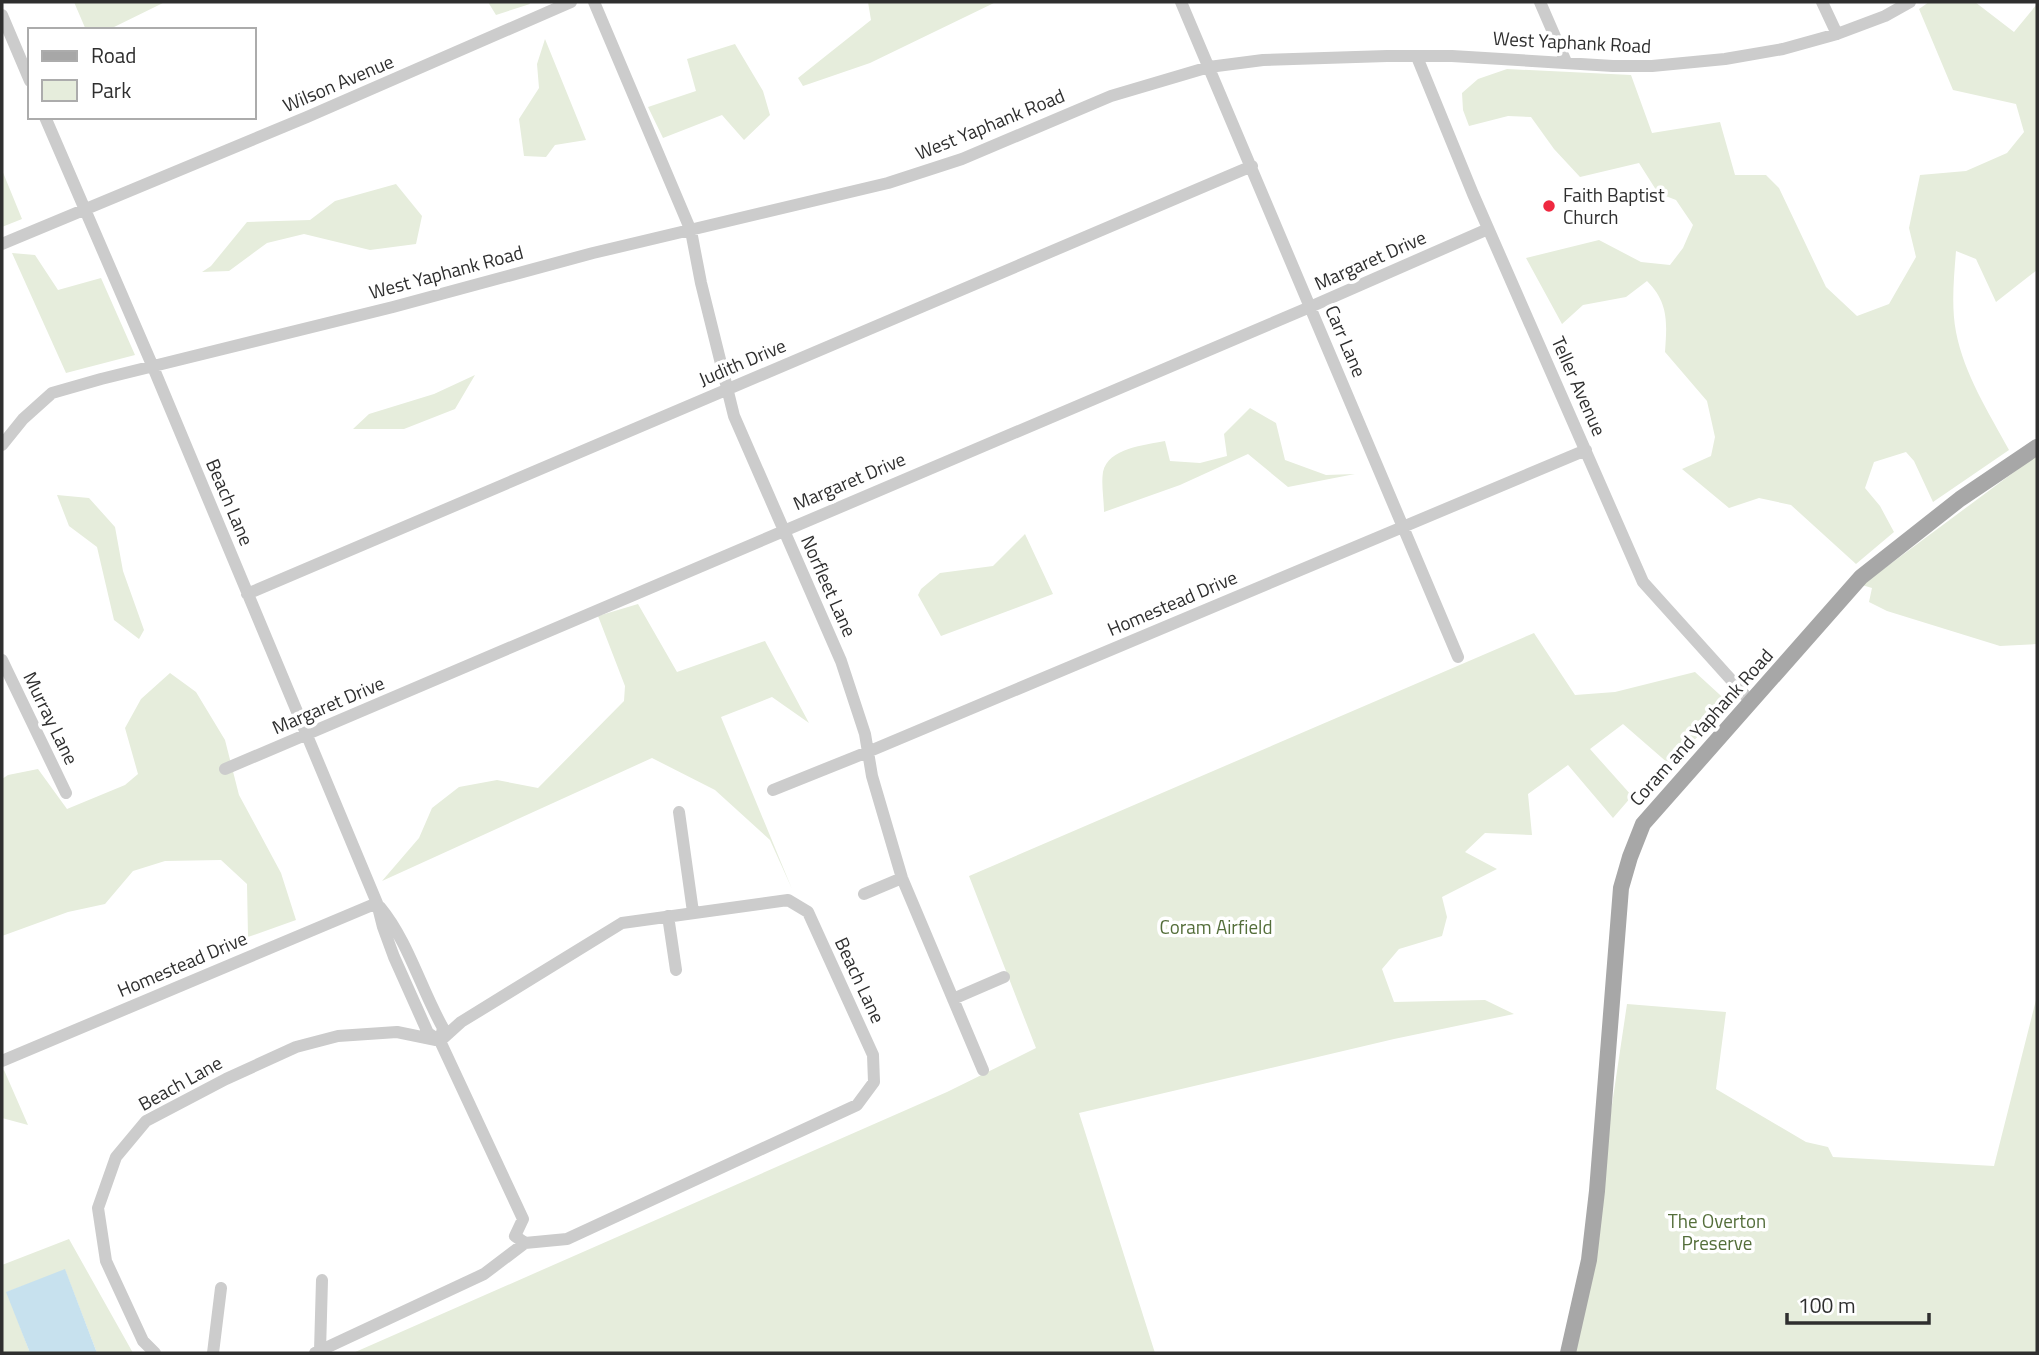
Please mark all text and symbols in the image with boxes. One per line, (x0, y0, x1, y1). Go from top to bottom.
street label: West Yaphank Road (1492, 23, 1652, 60)
legend (28, 28, 256, 119)
text: Road (91, 39, 136, 71)
street label: Wilson Avenue (278, 46, 398, 119)
text: Park (91, 74, 131, 106)
street label: West Yaphank Road (911, 80, 1069, 167)
place label: Faith Baptist Church (1563, 180, 1665, 231)
marker: Faith Baptist Church (1541, 198, 1557, 214)
street label: Margaret Drive (1309, 222, 1430, 297)
street label: West Yaphank Road (366, 237, 526, 306)
street label: Carr Lane (1318, 300, 1375, 381)
street label: Judith Drive (694, 330, 790, 393)
street label: Teller Avenue (1545, 331, 1614, 440)
street label: Margaret Drive (788, 444, 909, 517)
street label: Beach Lane (199, 454, 262, 550)
street label: Norfleet Lane (794, 530, 865, 641)
street label: Homestead Drive (1102, 562, 1241, 643)
street label: Coram and Yaphank Road (1622, 641, 1779, 812)
street label: Murray Lane (16, 666, 86, 769)
street label: Margaret Drive (267, 668, 388, 741)
park label: Coram Airfield (1160, 912, 1272, 941)
street label: Homestead Drive (112, 923, 251, 1004)
street label: Beach Lane (828, 932, 893, 1028)
street label: Beach Lane (133, 1048, 227, 1118)
park label: The Overton Preserve (1668, 1206, 1766, 1257)
scale bar (1787, 1282, 1929, 1326)
text: 100 m (1798, 1289, 1855, 1321)

